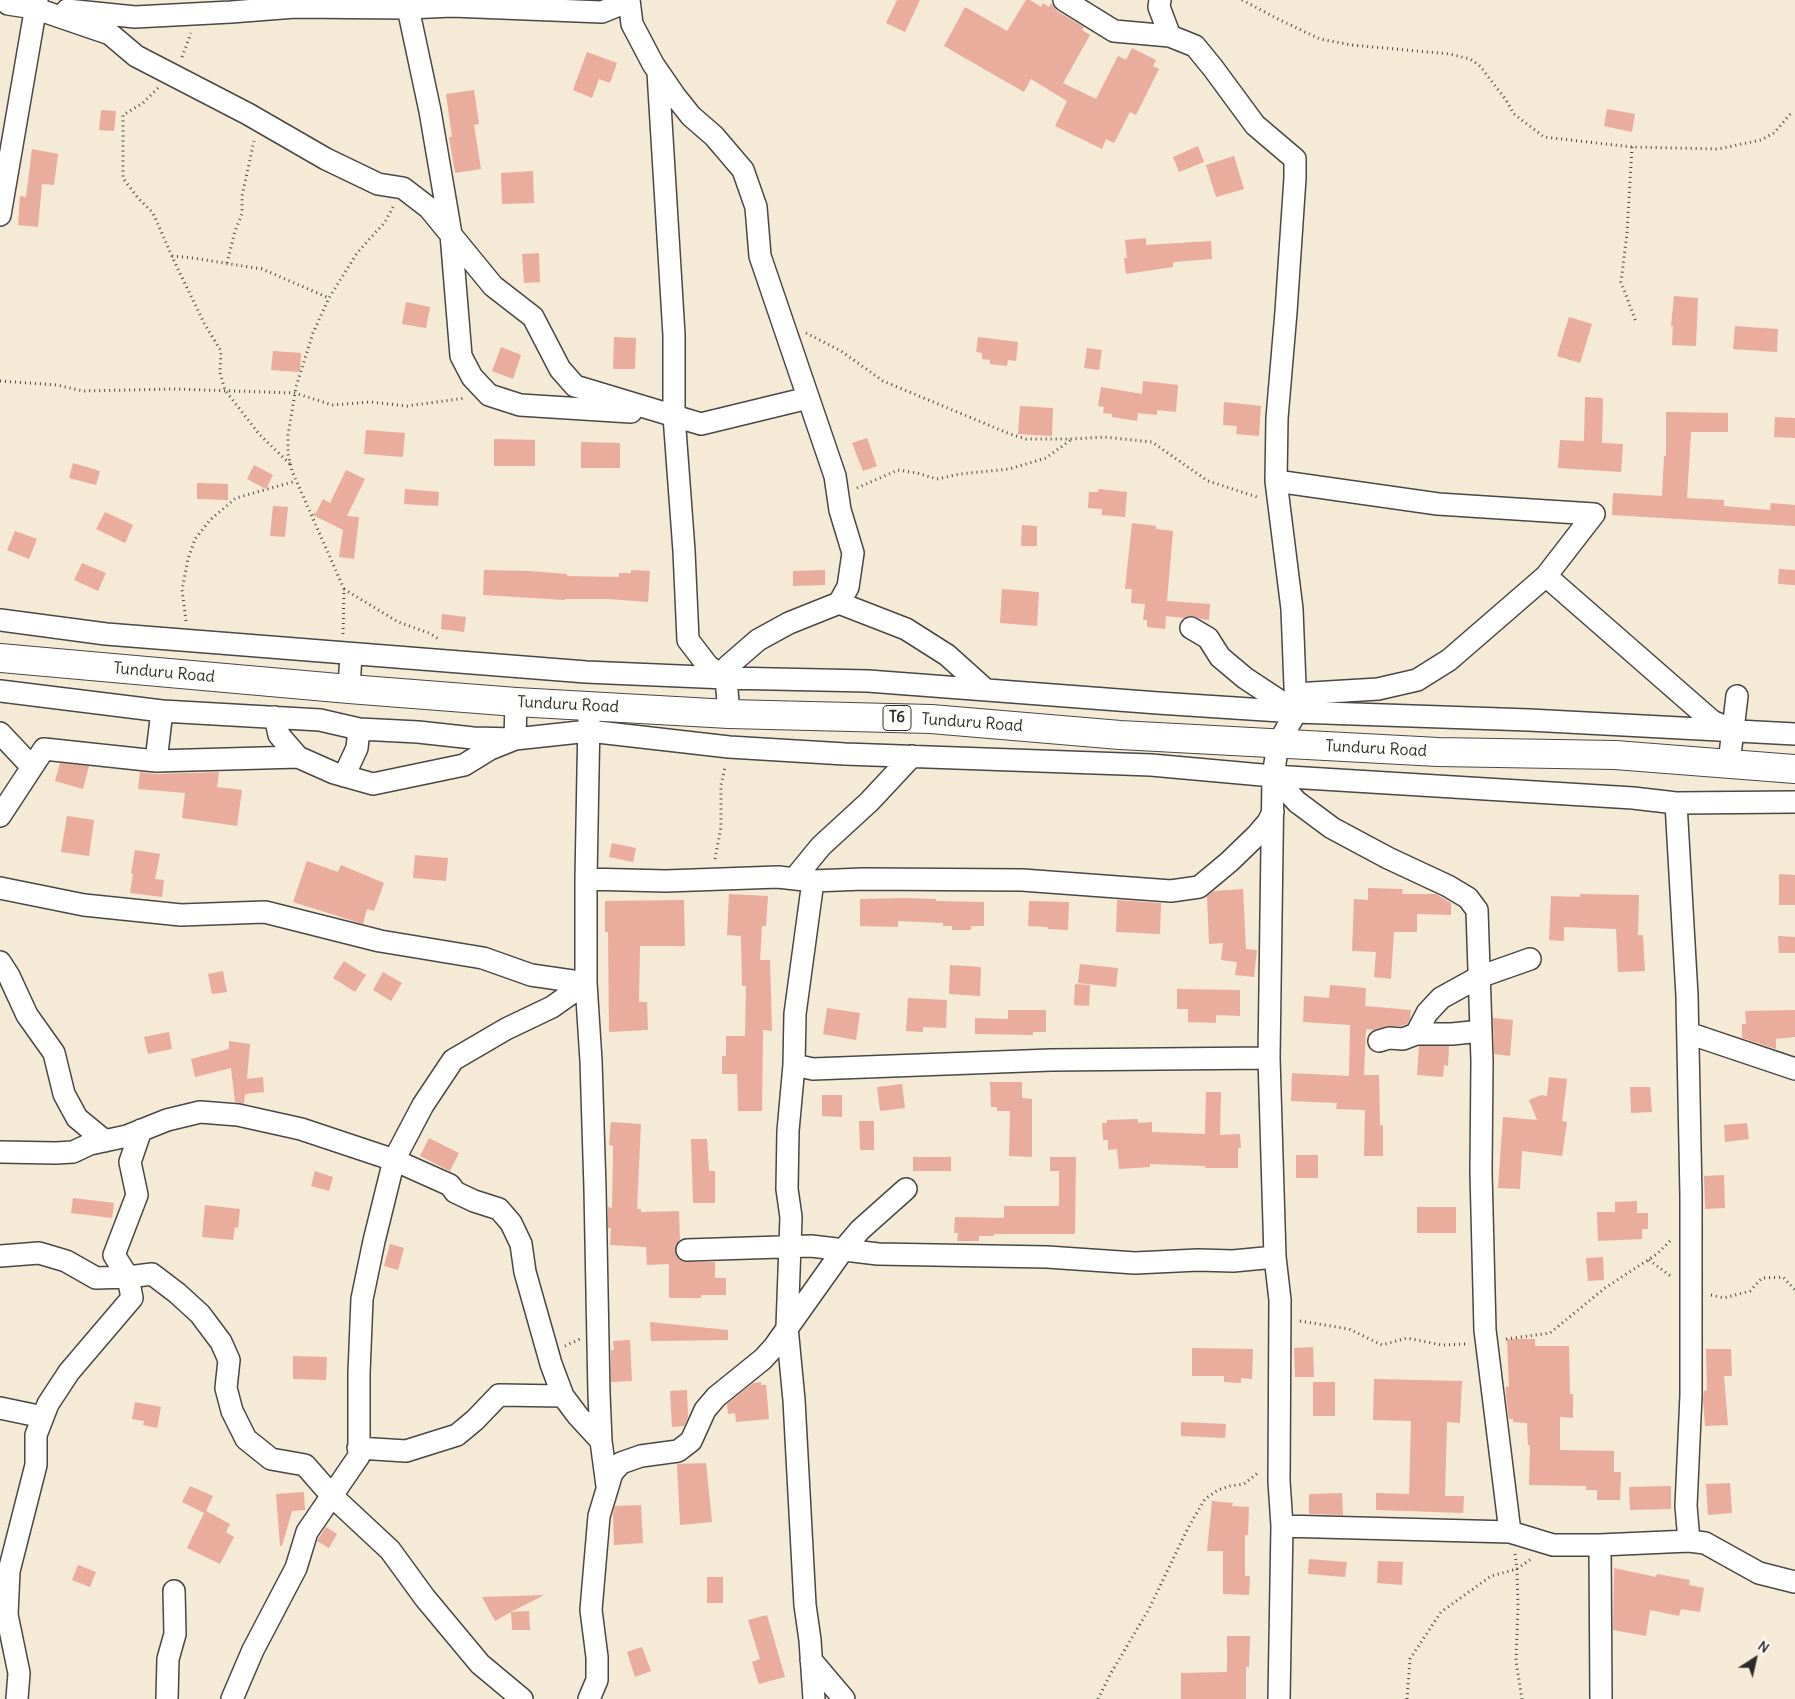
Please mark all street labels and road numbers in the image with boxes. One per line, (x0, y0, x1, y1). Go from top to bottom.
street label: Tunduru Road (112, 659, 216, 687)
street label: Tunduru Road (517, 693, 619, 717)
road number: T6 (883, 706, 911, 730)
street label: Tunduru Road (921, 710, 1023, 736)
street label: Tunduru Road (1325, 737, 1427, 761)

